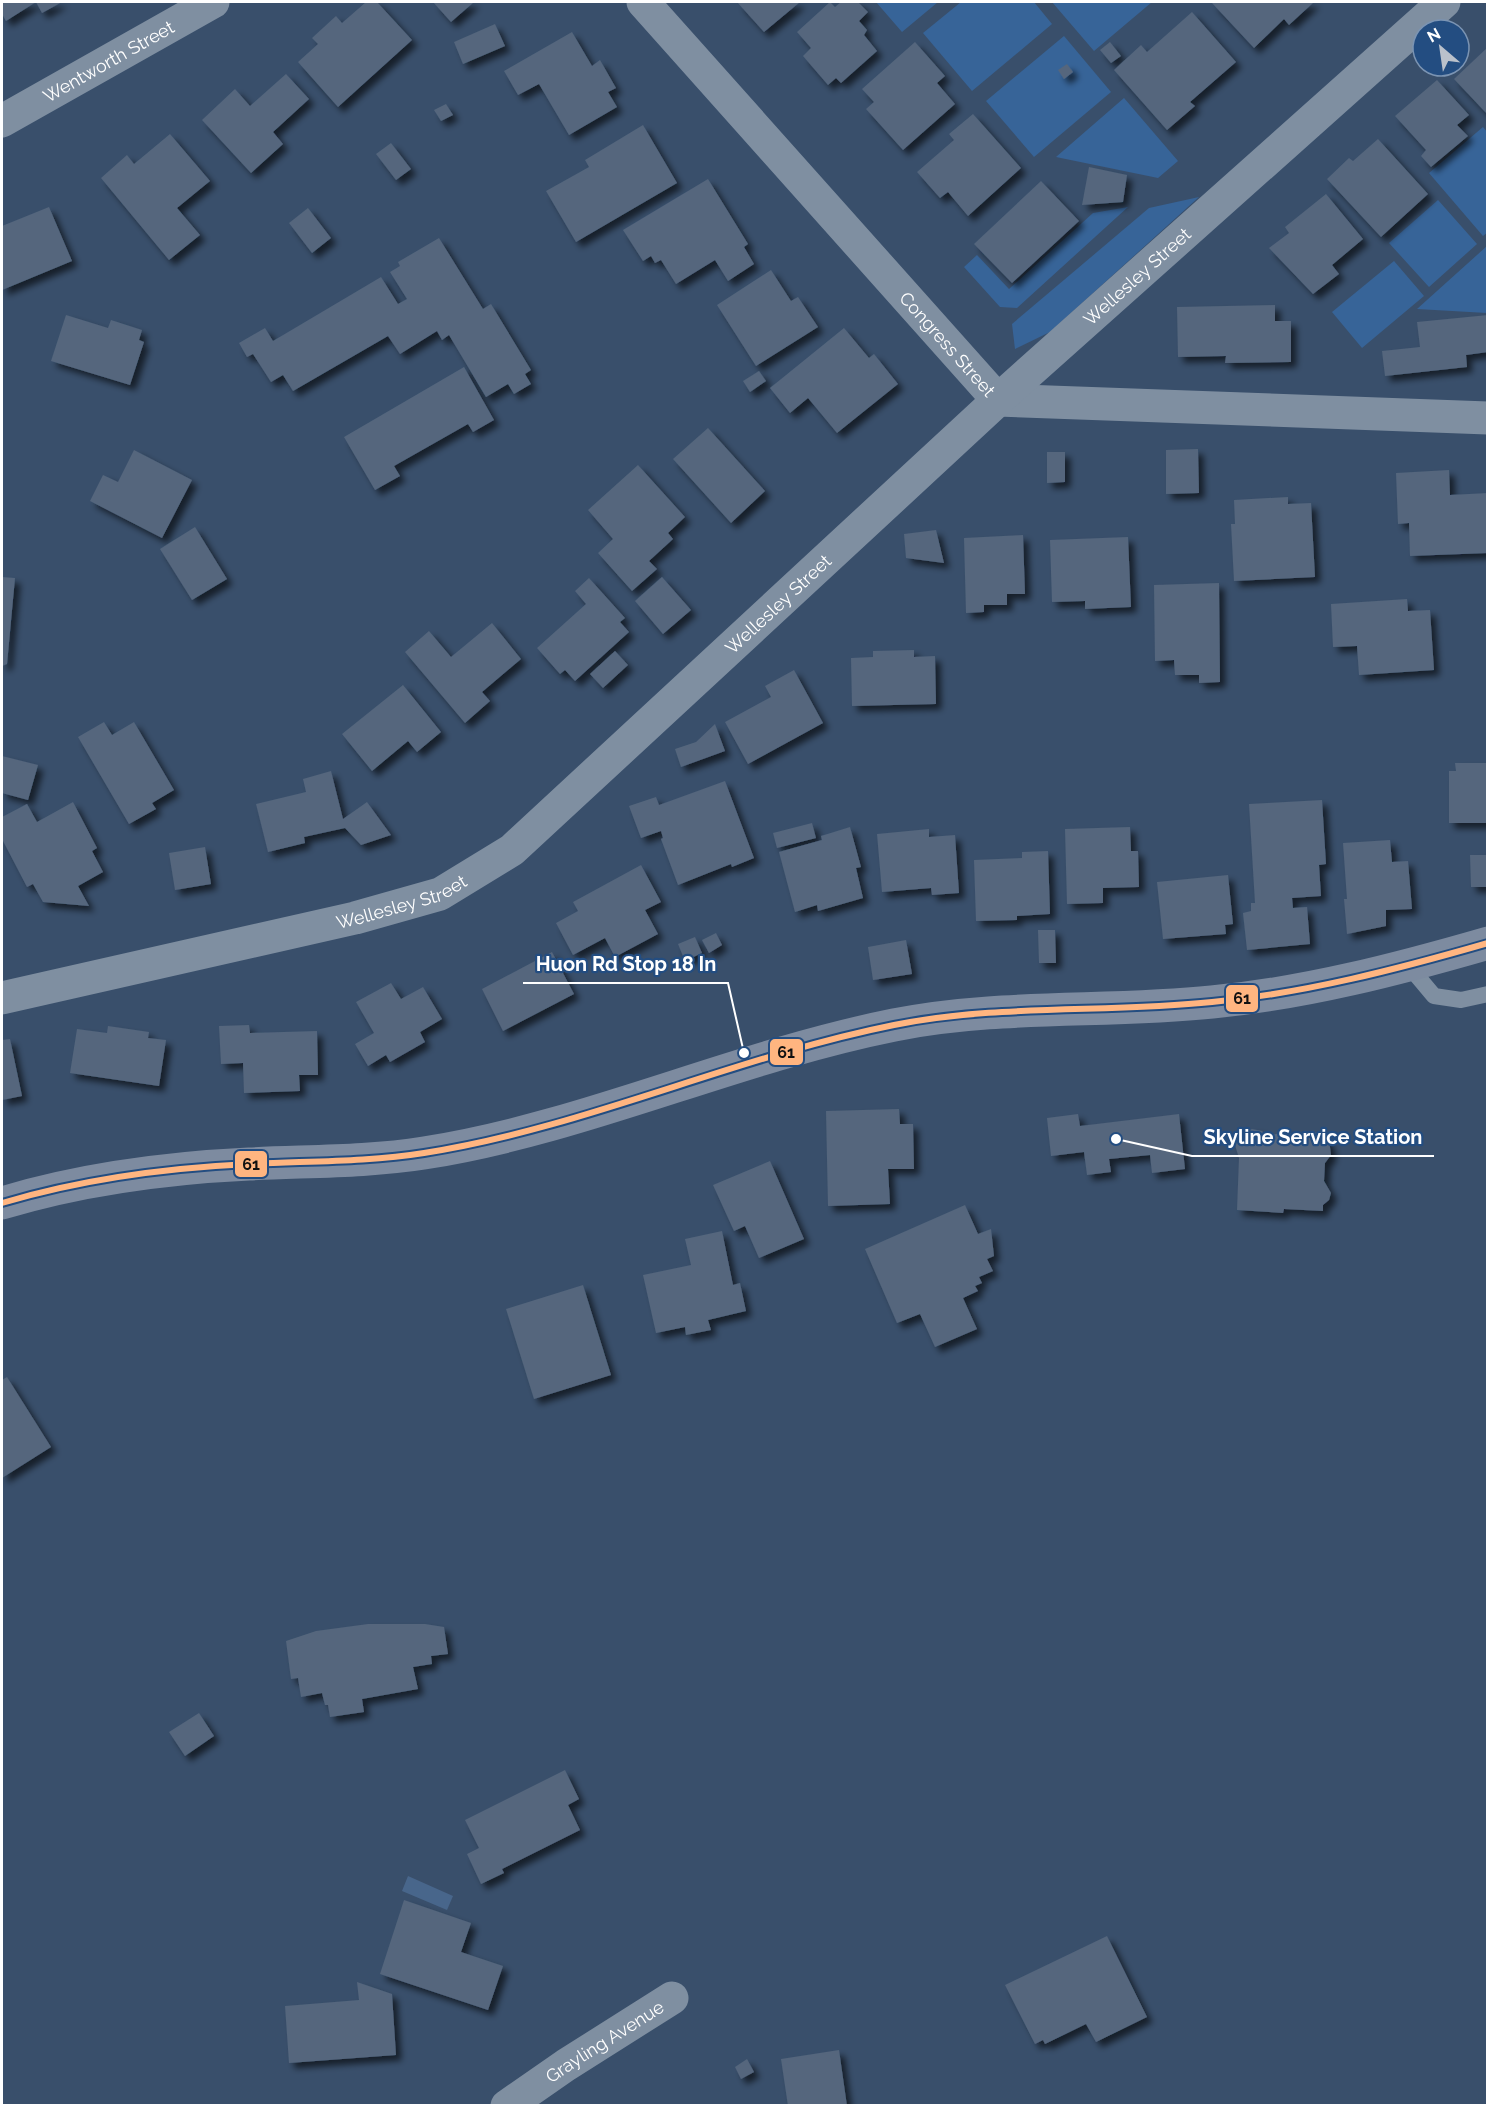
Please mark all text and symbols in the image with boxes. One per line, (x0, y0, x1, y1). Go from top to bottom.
street label: Wentworth Street (39, 16, 177, 106)
north arrow (1411, 18, 1471, 78)
text: N (1424, 24, 1444, 47)
street label: Wellesley Street (1079, 223, 1195, 329)
street label: Congress Street (896, 287, 1000, 401)
street label: Wellesley Street (721, 550, 835, 658)
street label: Wellesley Street (334, 870, 470, 932)
callout: Huon Rd Stop 18 In (523, 945, 728, 983)
text: Huon Rd Stop 18 In (536, 952, 716, 976)
line badge: 61 (1225, 984, 1259, 1013)
text: 61 (1233, 989, 1251, 1008)
line badge: 61 (769, 1038, 804, 1066)
text: 61 (777, 1043, 795, 1062)
callout: Skyline Service Station (1192, 1118, 1434, 1156)
text: Skyline Service Station (1204, 1125, 1422, 1149)
line badge: 61 (234, 1150, 268, 1178)
text: 61 (242, 1155, 260, 1174)
street label: Grayling Avenue (541, 1995, 668, 2087)

